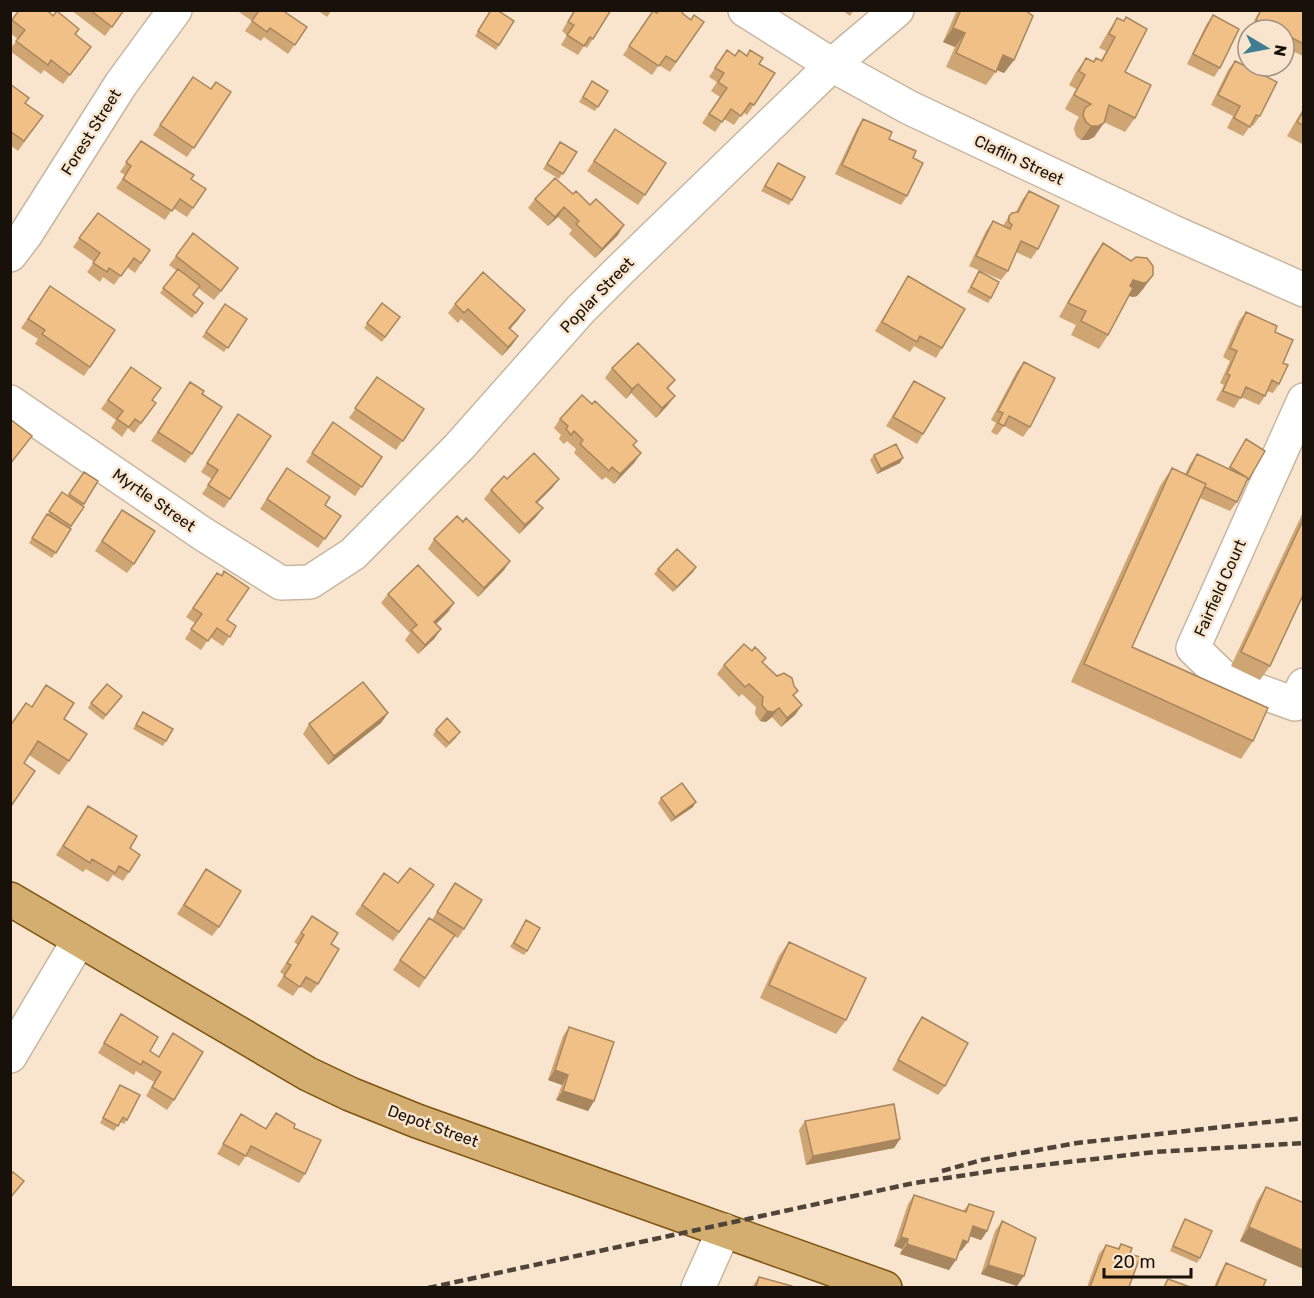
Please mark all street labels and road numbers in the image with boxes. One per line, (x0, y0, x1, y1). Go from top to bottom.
street label: Forest Street (57, 85, 125, 179)
street label: Claflin Street (971, 131, 1067, 189)
street label: Poplar Street (556, 253, 638, 337)
street label: Myrtle Street (109, 464, 199, 536)
street label: Fairfield Court (1190, 536, 1250, 640)
street label: Depot Street (385, 1101, 481, 1151)

